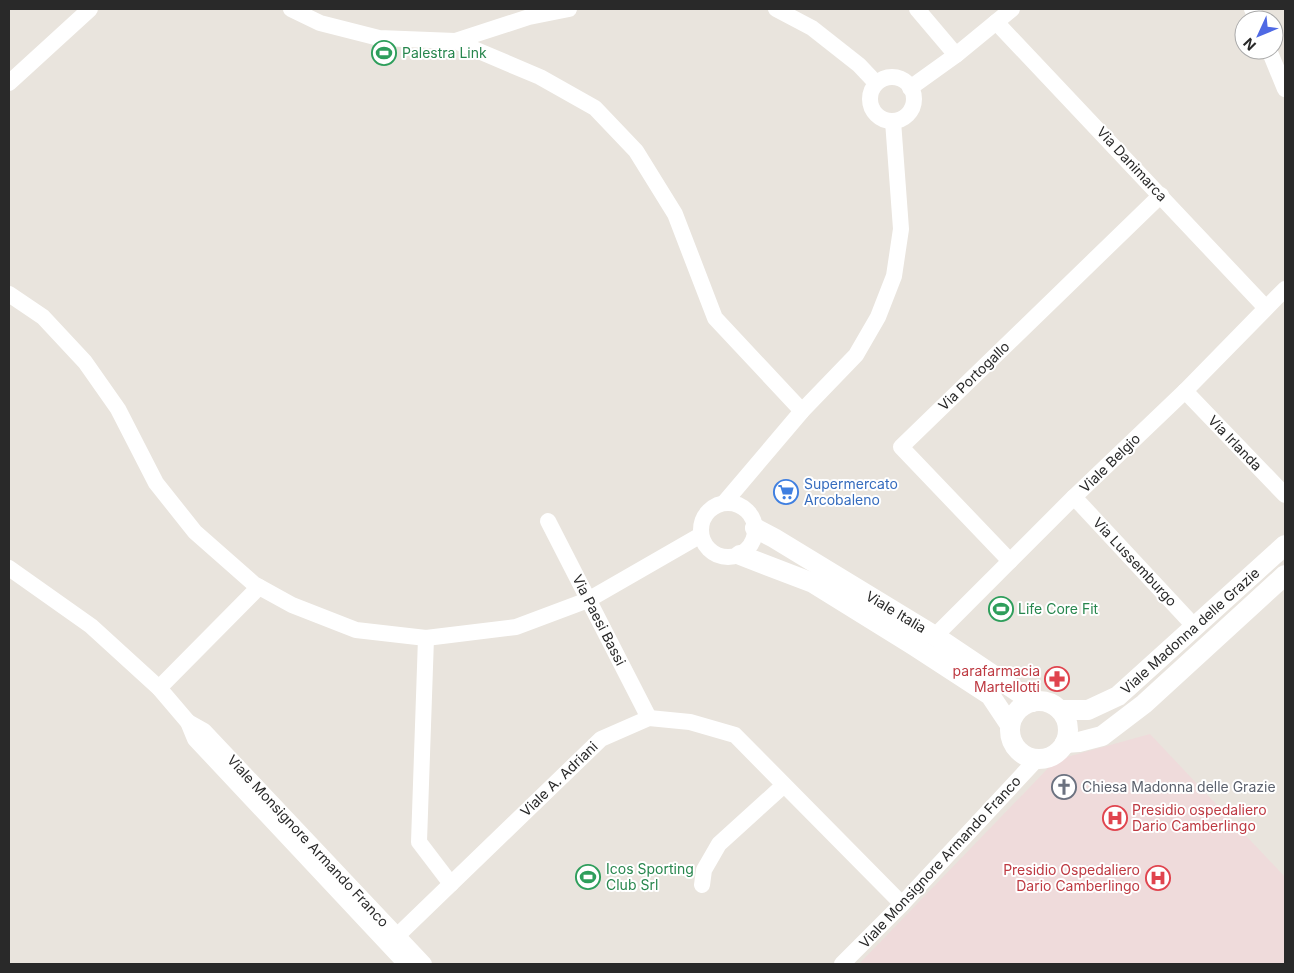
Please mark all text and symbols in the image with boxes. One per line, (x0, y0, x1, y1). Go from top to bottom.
north arrow (1234, 10, 1284, 60)
text: N (1239, 35, 1259, 54)
sports icon: Palestra Link (371, 40, 397, 66)
place label: Palestra Link (402, 44, 487, 61)
street label: Via Danimarca (1094, 123, 1171, 204)
street label: Via Portogallo (935, 338, 1013, 414)
street label: Via Irlanda (1205, 412, 1266, 474)
street label: Viale Belgio (1076, 430, 1143, 496)
place label: Supermercato Arcobaleno (804, 475, 898, 508)
supermarket icon: Supermercato Arcobaleno (773, 479, 799, 505)
street label: Via Lussemburgo (1090, 514, 1181, 610)
street label: Viale Madonna delle Grazie (1117, 564, 1262, 697)
street label: Via Paesi Bassi (569, 571, 630, 668)
street label: Viale Italia (863, 587, 930, 636)
sports icon: Life Core Fit (988, 596, 1014, 622)
place label: Life Core Fit (1018, 600, 1099, 617)
place label: parafarmacia Martellotti (953, 662, 1040, 695)
pharmacy icon: parafarmacia Martellotti (1044, 666, 1070, 692)
street label: Viale A. Adriani (517, 738, 601, 820)
street label: Viale Monsignore Armando Franco (224, 751, 393, 930)
street label: Viale Monsignore Armando Franco (855, 772, 1024, 951)
church icon: Chiesa Madonna delle Grazie (1051, 774, 1077, 800)
place label: Chiesa Madonna delle Grazie (1082, 778, 1276, 795)
place label: Presidio ospedaliero Dario Camberlingo (1132, 801, 1267, 834)
hospital icon: Presidio ospedaliero Dario Camberlingo (1102, 805, 1128, 831)
place label: Icos Sporting Club Srl (606, 860, 694, 893)
place label: Presidio Ospedaliero Dario Camberlingo (1003, 861, 1140, 894)
sports icon: Icos Sporting Club Srl (575, 864, 601, 890)
hospital icon: Presidio Ospedaliero Dario Camberlingo (1145, 865, 1171, 891)

